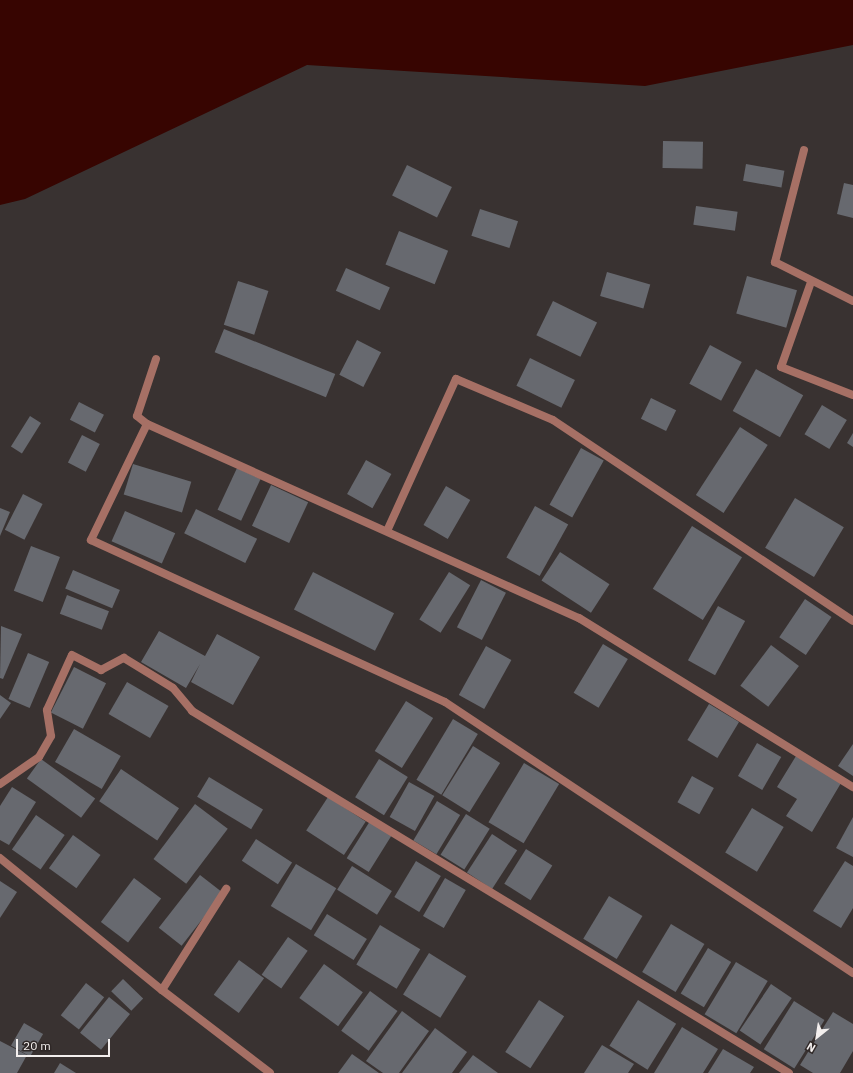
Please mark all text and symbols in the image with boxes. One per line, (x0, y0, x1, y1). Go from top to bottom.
north arrow (797, 1017, 837, 1057)
scale bar (18, 1031, 112, 1057)
text: 20 m (23, 1038, 51, 1053)
text: N (804, 1039, 818, 1055)

